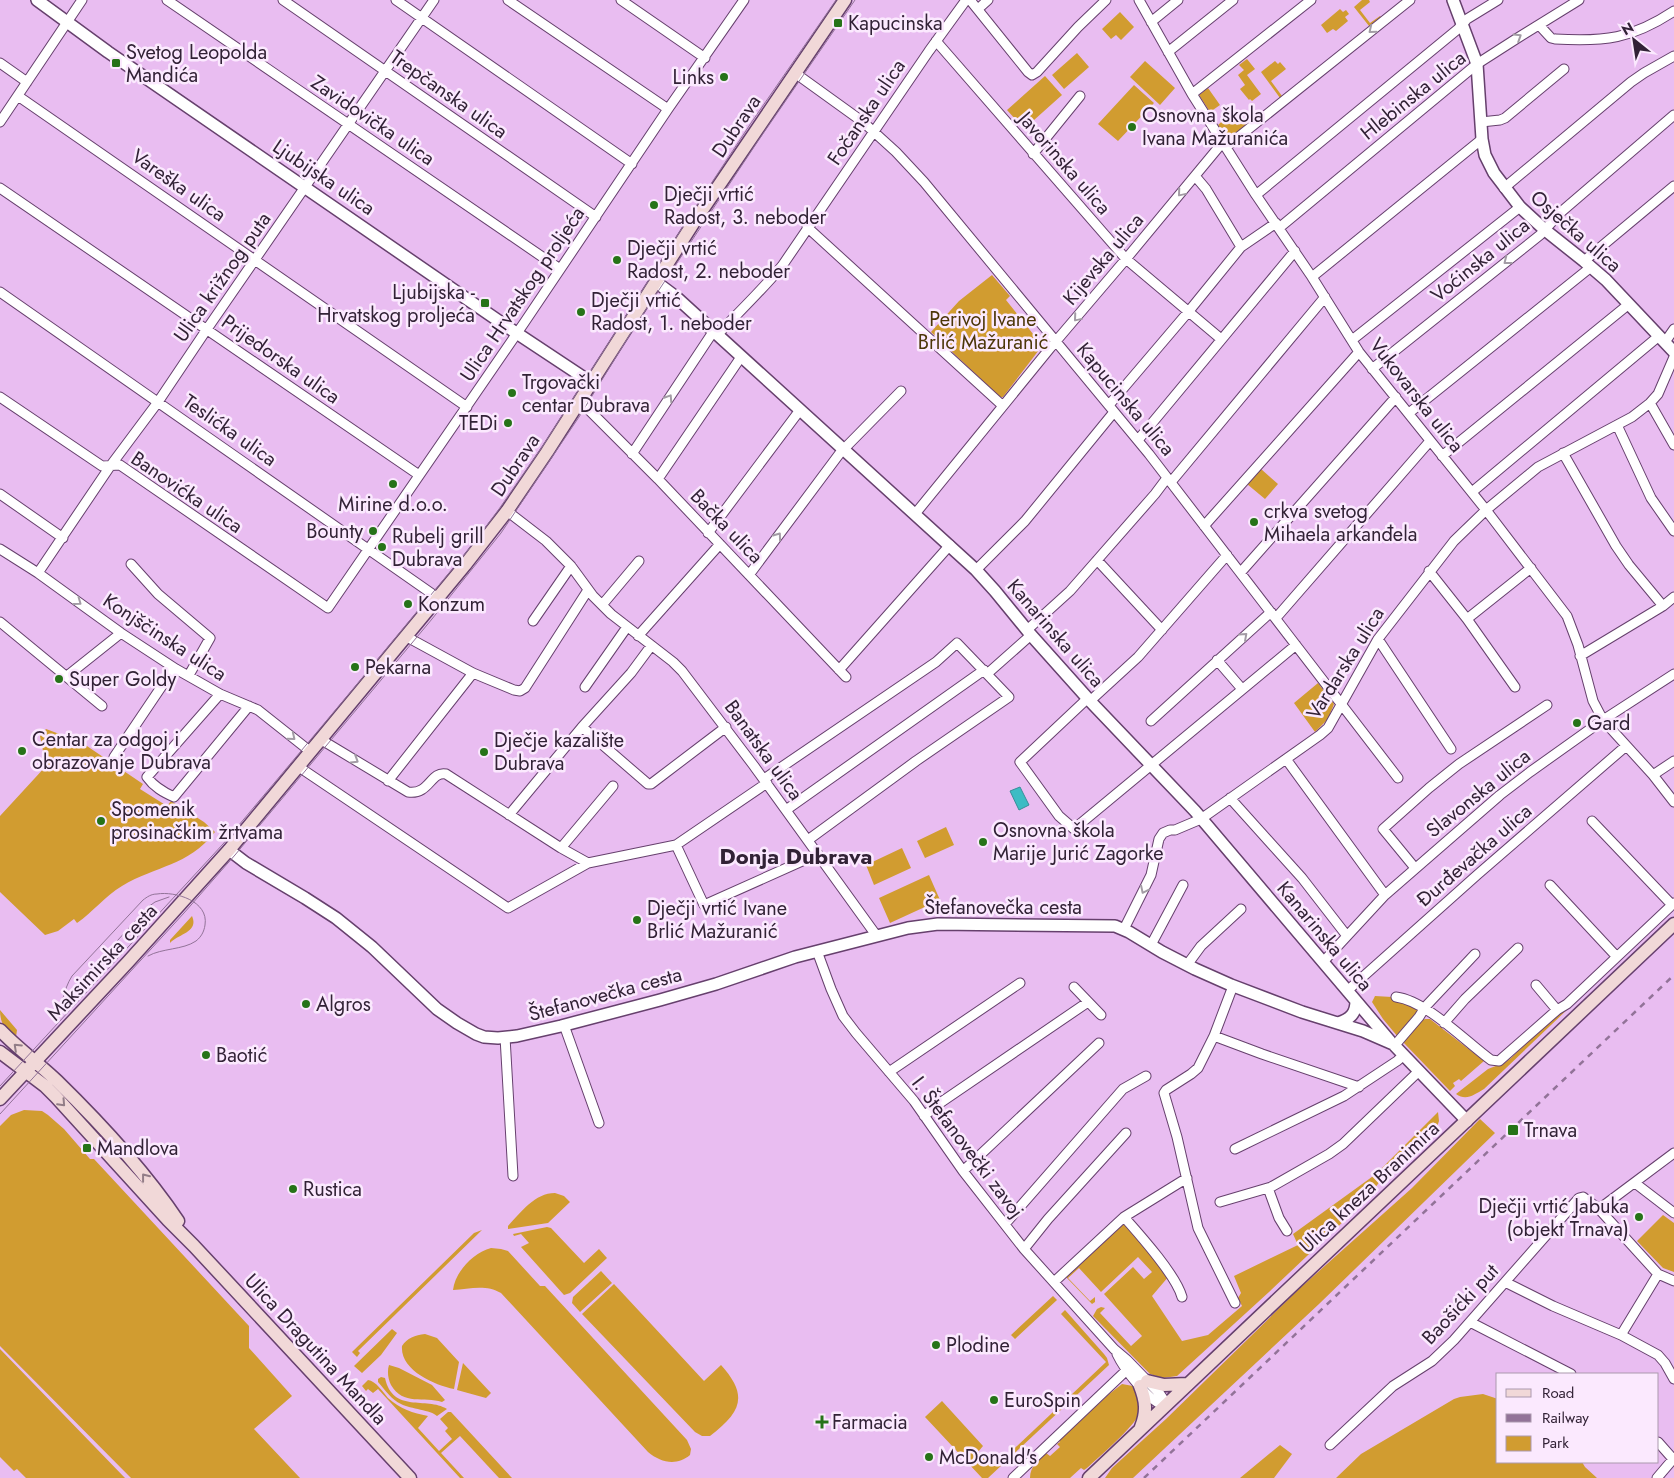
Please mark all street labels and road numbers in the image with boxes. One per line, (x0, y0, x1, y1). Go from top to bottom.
street label: Trepčanska ulica (384, 43, 513, 146)
street label: Hlebinska ulica (1354, 44, 1472, 147)
street label: Fočanska ulica (820, 54, 913, 171)
street label: Zavidovička ulica (305, 68, 440, 173)
street label: Dubrava (705, 89, 768, 164)
street label: Javorinska ulica (1010, 103, 1118, 221)
street label: Ljubijska ulica (267, 132, 381, 222)
street label: Vareška ulica (125, 142, 232, 229)
street label: Osječka ulica (1524, 183, 1628, 279)
street label: Ulica Hrvatskog proljeća (453, 201, 592, 388)
street label: Ulica križnog puta (167, 206, 278, 348)
street label: Kijevska ulica (1056, 207, 1151, 312)
street label: Voćinska ulica (1425, 211, 1536, 309)
street label: Prijedorska ulica (215, 308, 346, 411)
street label: Vukovarska ulica (1362, 332, 1471, 459)
street label: Kapucinska ulica (1069, 336, 1182, 462)
street label: Teslićka ulica (177, 387, 283, 474)
street label: Dubrava (484, 428, 547, 503)
street label: Banovićka ulica (125, 444, 248, 541)
street label: Bačka ulica (683, 482, 770, 570)
street label: Kanarinska ulica (1000, 573, 1111, 694)
street label: Konjščinska ulica (97, 586, 232, 688)
street label: Vardarska ulica (1299, 602, 1392, 725)
street label: Banatska ulica (717, 694, 810, 806)
street label: Slavonska ulica (1420, 742, 1537, 845)
street label: Đurđevačka ulica (1410, 797, 1538, 914)
street label: Kanarinska ulica (1270, 875, 1379, 998)
street label: Štefanovečka cesta (924, 893, 1082, 922)
street label: Maksimirska cesta (40, 897, 164, 1027)
street label: Štefanovečka cesta (525, 960, 685, 1029)
street label: I. Štefanovečki zavoj (905, 1070, 1031, 1224)
street label: Ulica kneza Branimira (1293, 1115, 1446, 1260)
street label: Baošićki put (1415, 1257, 1506, 1351)
street label: Ulica Dragutina Mandla (238, 1267, 394, 1431)

